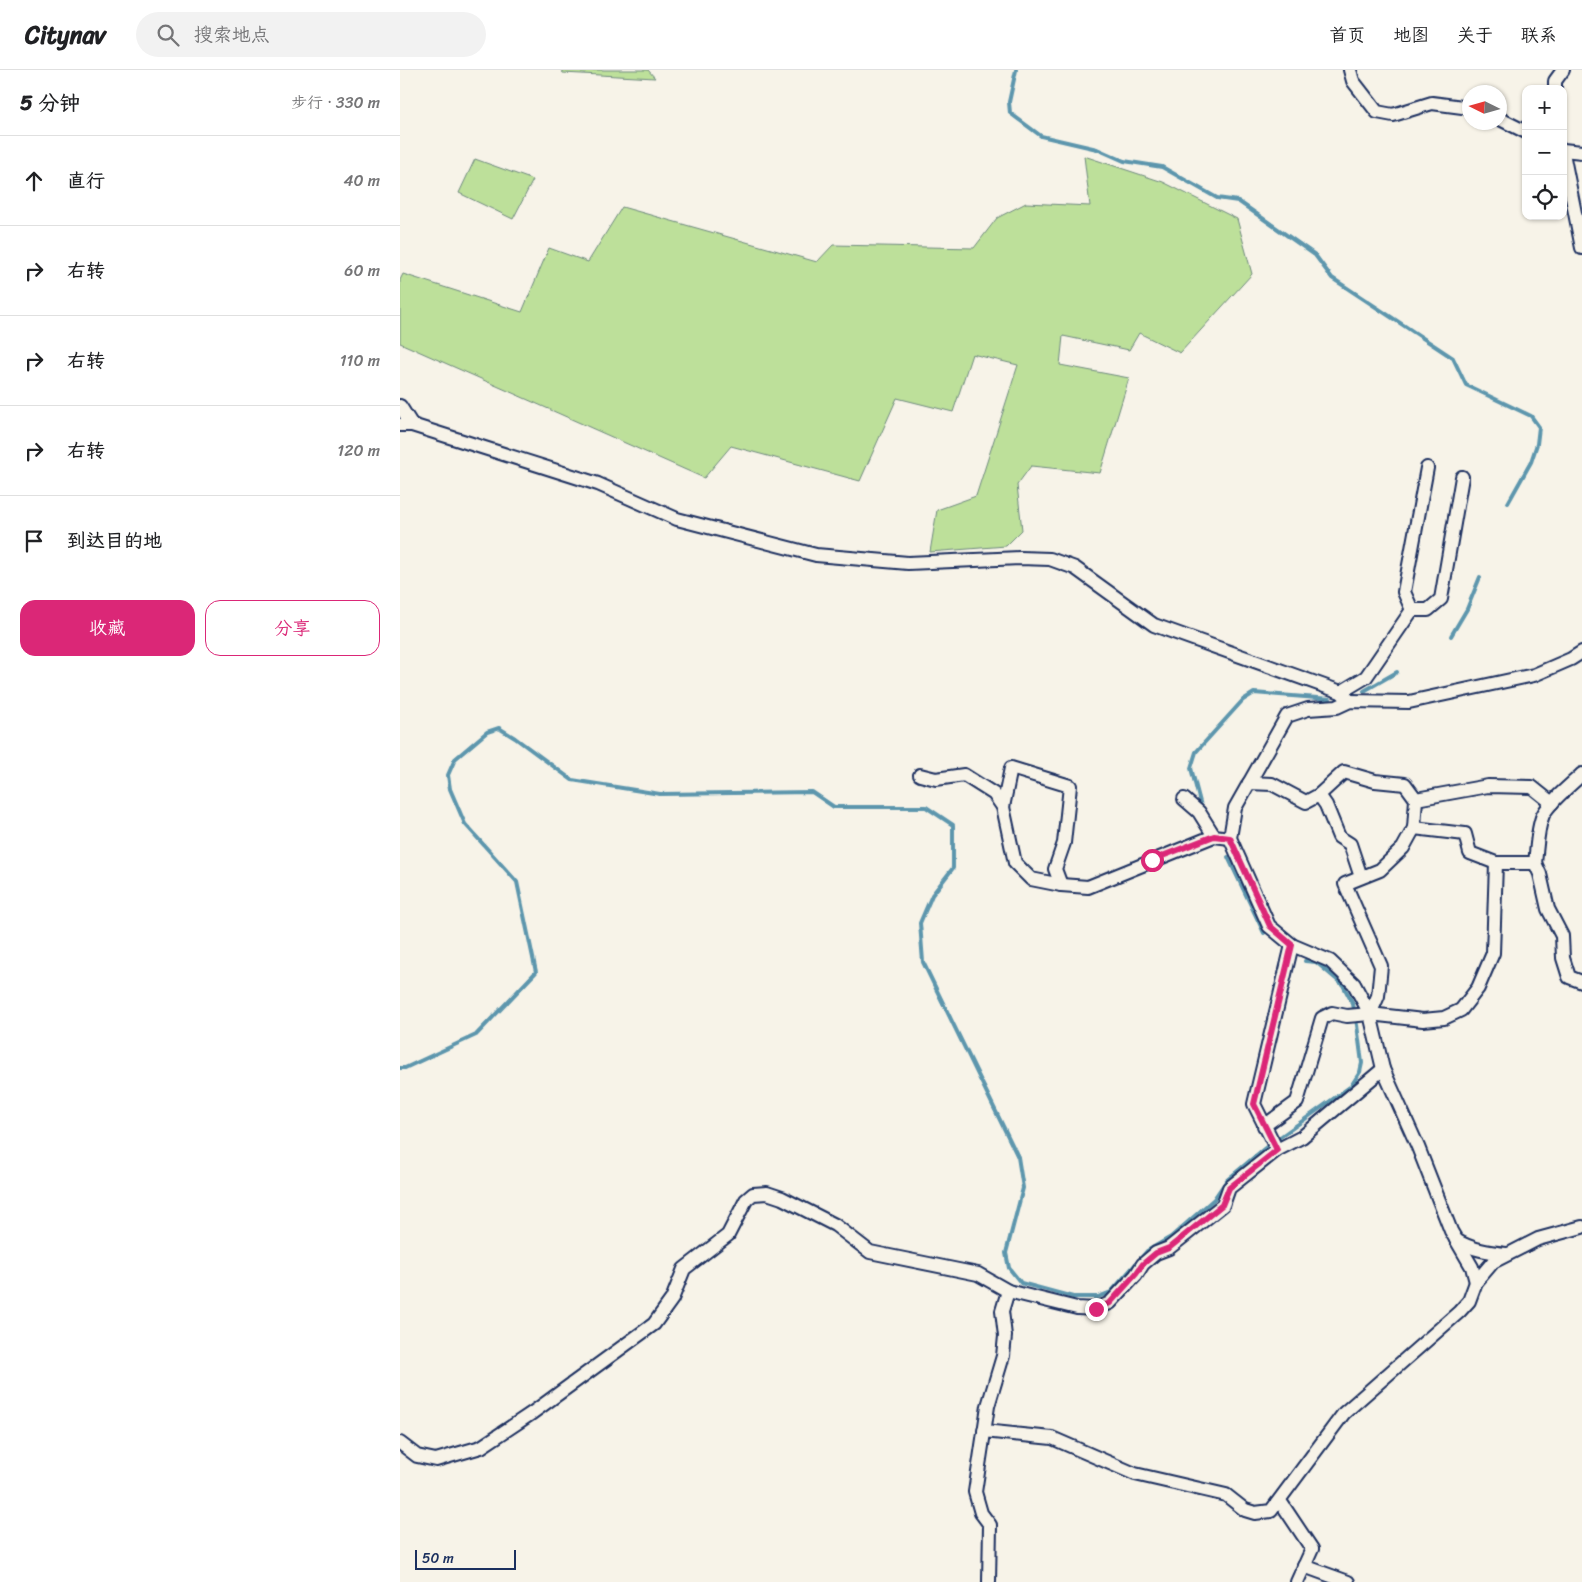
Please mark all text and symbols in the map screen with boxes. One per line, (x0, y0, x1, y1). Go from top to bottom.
search box (136, 12, 486, 57)
text: Citynav (25, 14, 106, 56)
text: 搜索地点 (194, 18, 270, 51)
text: 首页 (1329, 19, 1365, 51)
text: 地图 (1393, 19, 1429, 51)
text: 关于 (1457, 19, 1493, 51)
text: 联系 (1521, 19, 1557, 51)
icon: search (154, 21, 182, 49)
text: 5 分钟 (20, 84, 80, 122)
north arrow (1462, 85, 1507, 130)
map controls (1522, 85, 1567, 220)
button: + (1522, 85, 1567, 130)
text: 步行 · 330 m (291, 88, 380, 117)
button: − (1522, 130, 1567, 175)
text: 直行 (67, 164, 105, 197)
text: 40 m (343, 166, 380, 195)
icon: ahead (20, 167, 48, 195)
button: locate (1522, 175, 1567, 220)
text: 右转 (67, 254, 105, 287)
text: 60 m (344, 256, 380, 285)
icon: right (20, 257, 48, 285)
text: 右转 (67, 344, 105, 377)
text: 110 m (340, 346, 380, 375)
icon: right (20, 347, 48, 375)
text: 右转 (67, 434, 105, 467)
text: 120 m (337, 436, 380, 465)
icon: right (20, 437, 48, 465)
text: 到达目的地 (67, 524, 162, 557)
icon: arrive (20, 527, 48, 555)
button: 收藏 (20, 600, 195, 656)
button: 分享 (205, 600, 380, 656)
route start (1141, 849, 1164, 872)
route end (1085, 1298, 1108, 1321)
text: 50 m (422, 1546, 454, 1571)
scale bar (415, 1547, 516, 1570)

